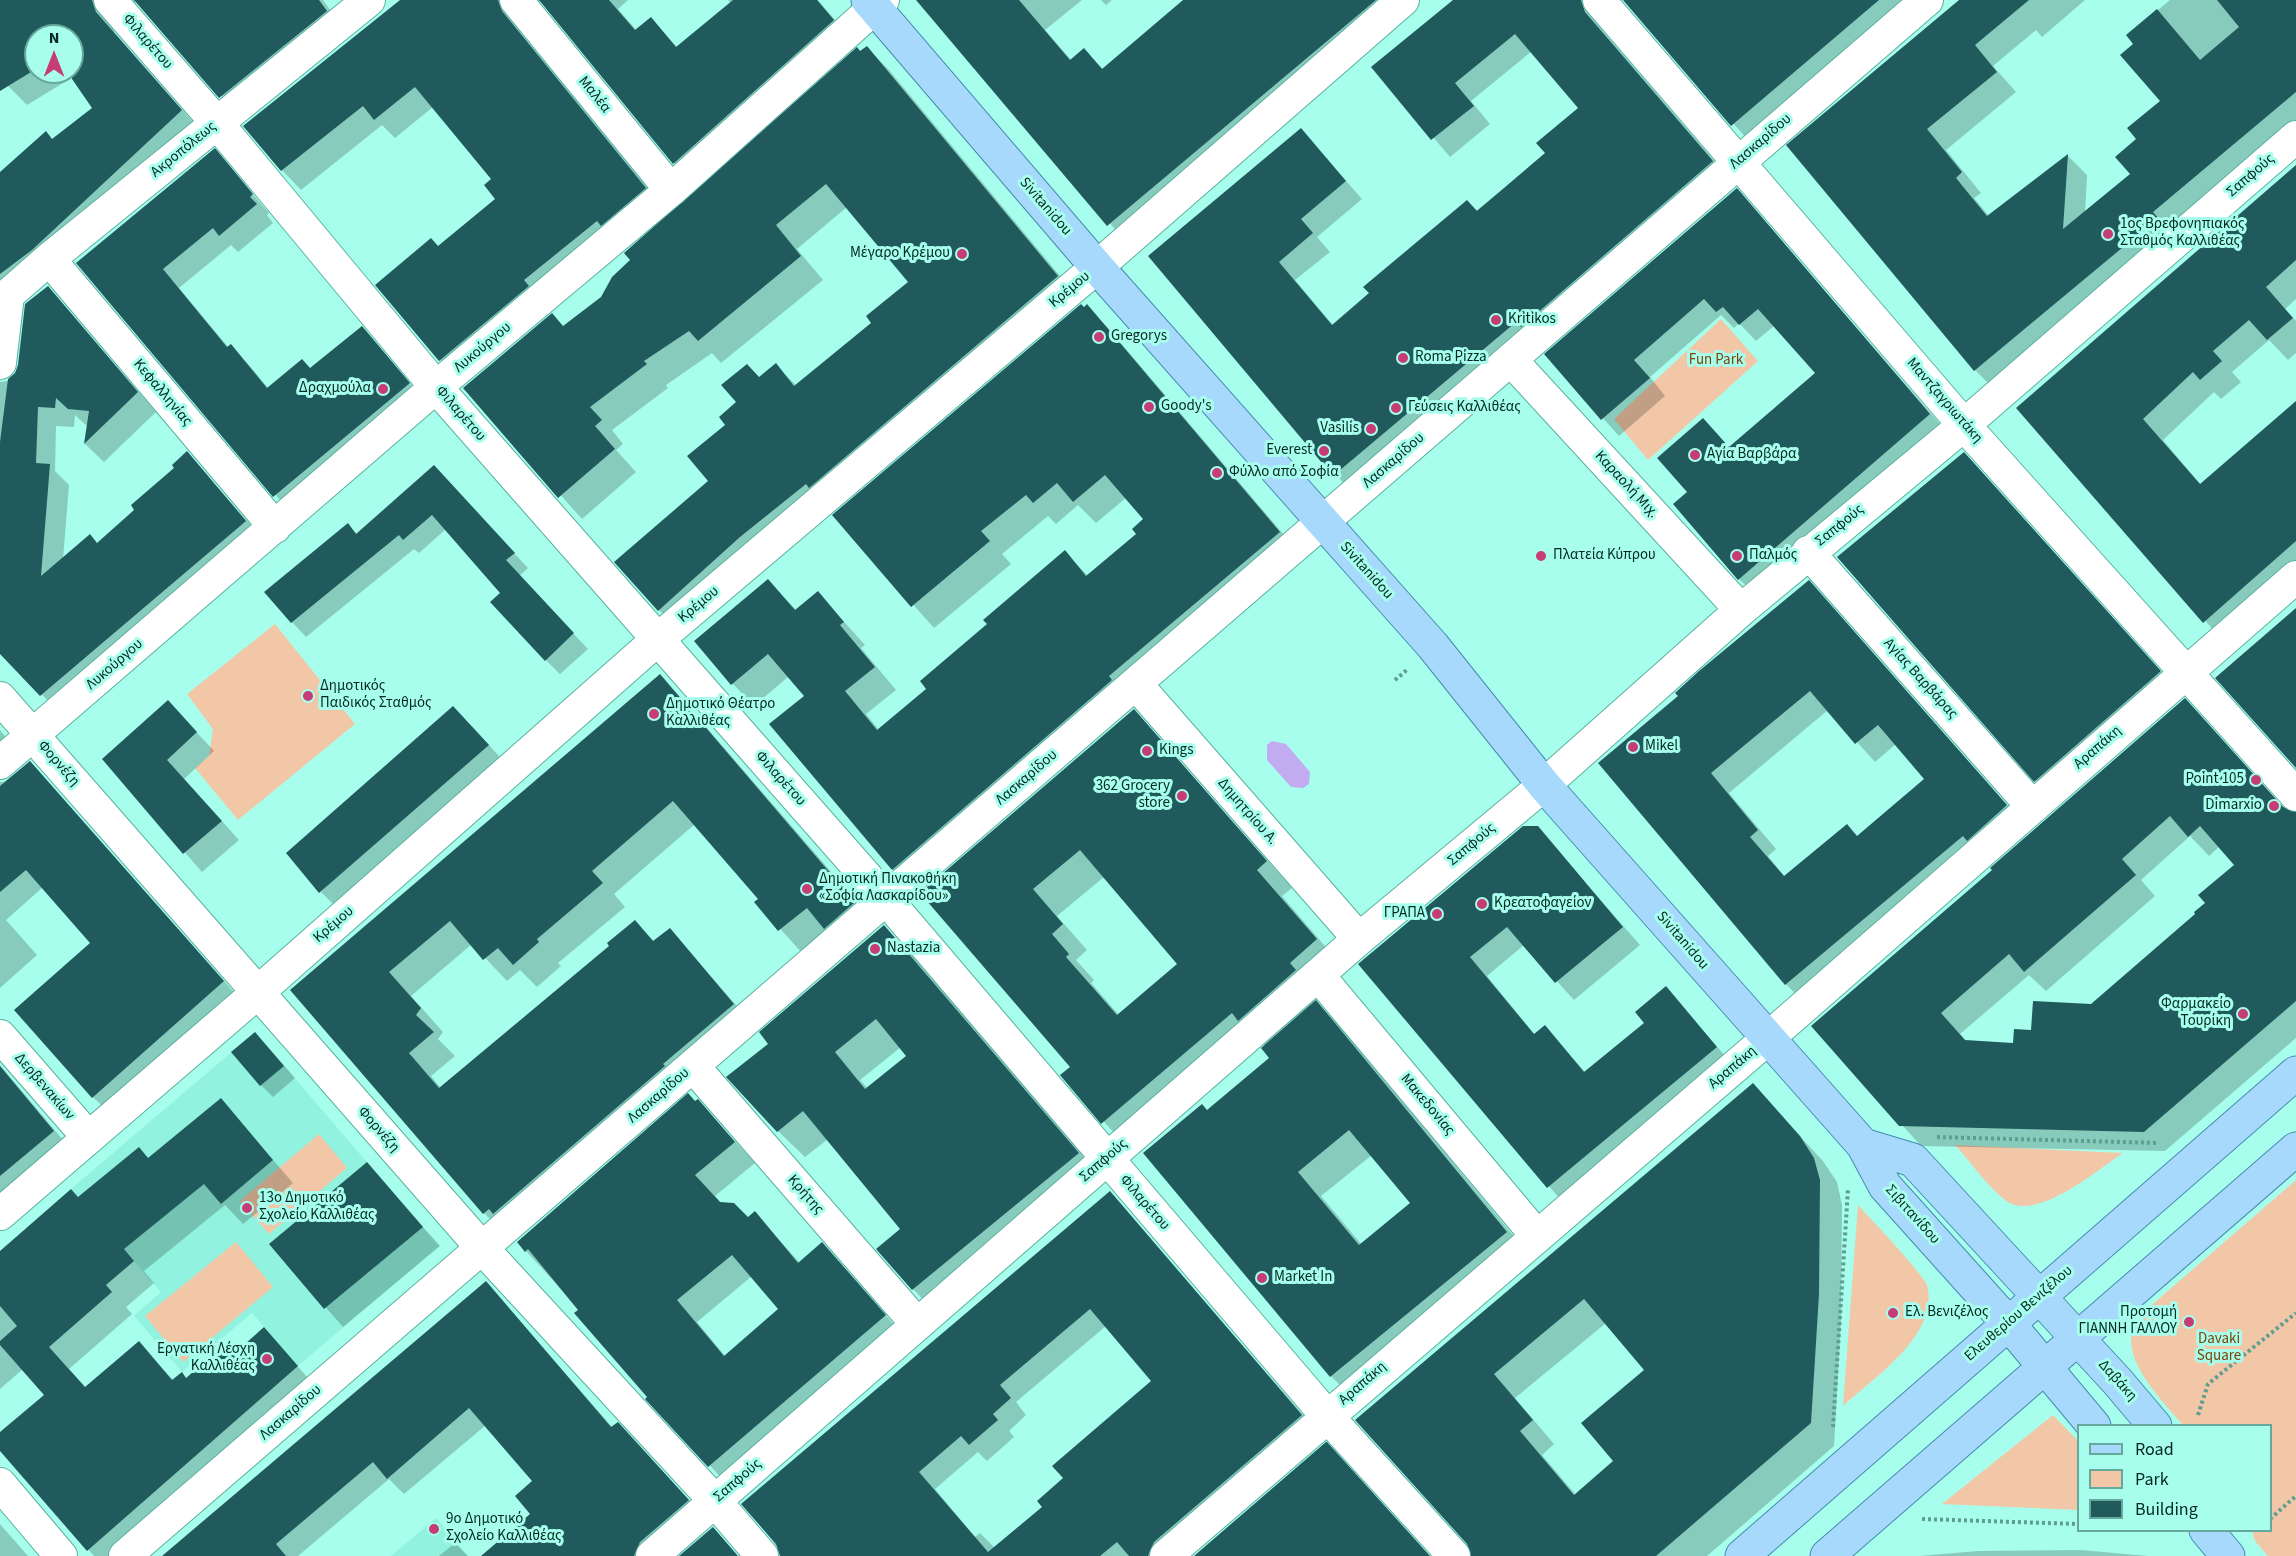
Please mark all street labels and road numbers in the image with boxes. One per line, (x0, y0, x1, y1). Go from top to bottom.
street label: Φιλαρέτου (118, 11, 176, 73)
street label: Μαλέα (574, 73, 614, 117)
street label: Λασκαρίδου (1727, 110, 1795, 174)
street label: Ακροπόλεως (148, 118, 220, 182)
street label: Σαπφούς (2223, 150, 2279, 202)
street label: Sivitanidou (1015, 174, 1075, 240)
street label: Κρέμου (1046, 268, 1094, 312)
street label: Λυκούργου (451, 319, 515, 377)
street label: Μαντζαγριωτάκη (1902, 355, 1986, 447)
street label: Κεφαλληνίας (129, 356, 195, 430)
street label: Φιλαρέτου (431, 383, 489, 445)
street label: Λασκαρίδου (1360, 429, 1428, 493)
street label: Καραολή Μιχ. (1590, 448, 1662, 522)
street label: Σαπφούς (1812, 501, 1868, 551)
street label: Sivitanidou (1335, 539, 1397, 603)
street label: Κρέμου (675, 583, 723, 627)
street label: Αγίας Βαρβάρας (1879, 635, 1961, 723)
street label: Λυκούργου (83, 636, 147, 694)
street label: Αραπάκη (2070, 722, 2126, 774)
street label: Φορνέζη (33, 737, 83, 791)
street label: Λασκαρίδου (993, 746, 1061, 810)
street label: Φιλαρέτου (751, 748, 809, 810)
street label: Δημητρίου Α. (1213, 775, 1281, 849)
street label: Σαπφούς (1444, 820, 1500, 870)
street label: Κρέμου (310, 903, 358, 947)
street label: Sivitanidou (1652, 908, 1712, 974)
street label: Αραπάκη (1705, 1043, 1761, 1093)
street label: Δερβενακίων (10, 1050, 78, 1124)
street label: Λασκαρίδου (625, 1064, 693, 1128)
street label: Μακεδονίας (1396, 1071, 1458, 1139)
street label: Φορνέζη (353, 1103, 403, 1157)
street label: Σαπφούς (1076, 1135, 1132, 1187)
street label: Κρήτης (783, 1172, 827, 1218)
street label: Φιλαρέτου (1115, 1172, 1173, 1234)
street label: Σιβιτανίδου (1881, 1182, 1943, 1248)
street label: Ελευθερίου Βενιζέλου (1961, 1262, 2077, 1366)
street label: Δαβάκη (2094, 1357, 2140, 1405)
street label: Αραπάκη (1335, 1358, 1391, 1410)
street label: Λασκαρίδου (257, 1381, 325, 1445)
street label: Σαπφούς (710, 1455, 766, 1507)

